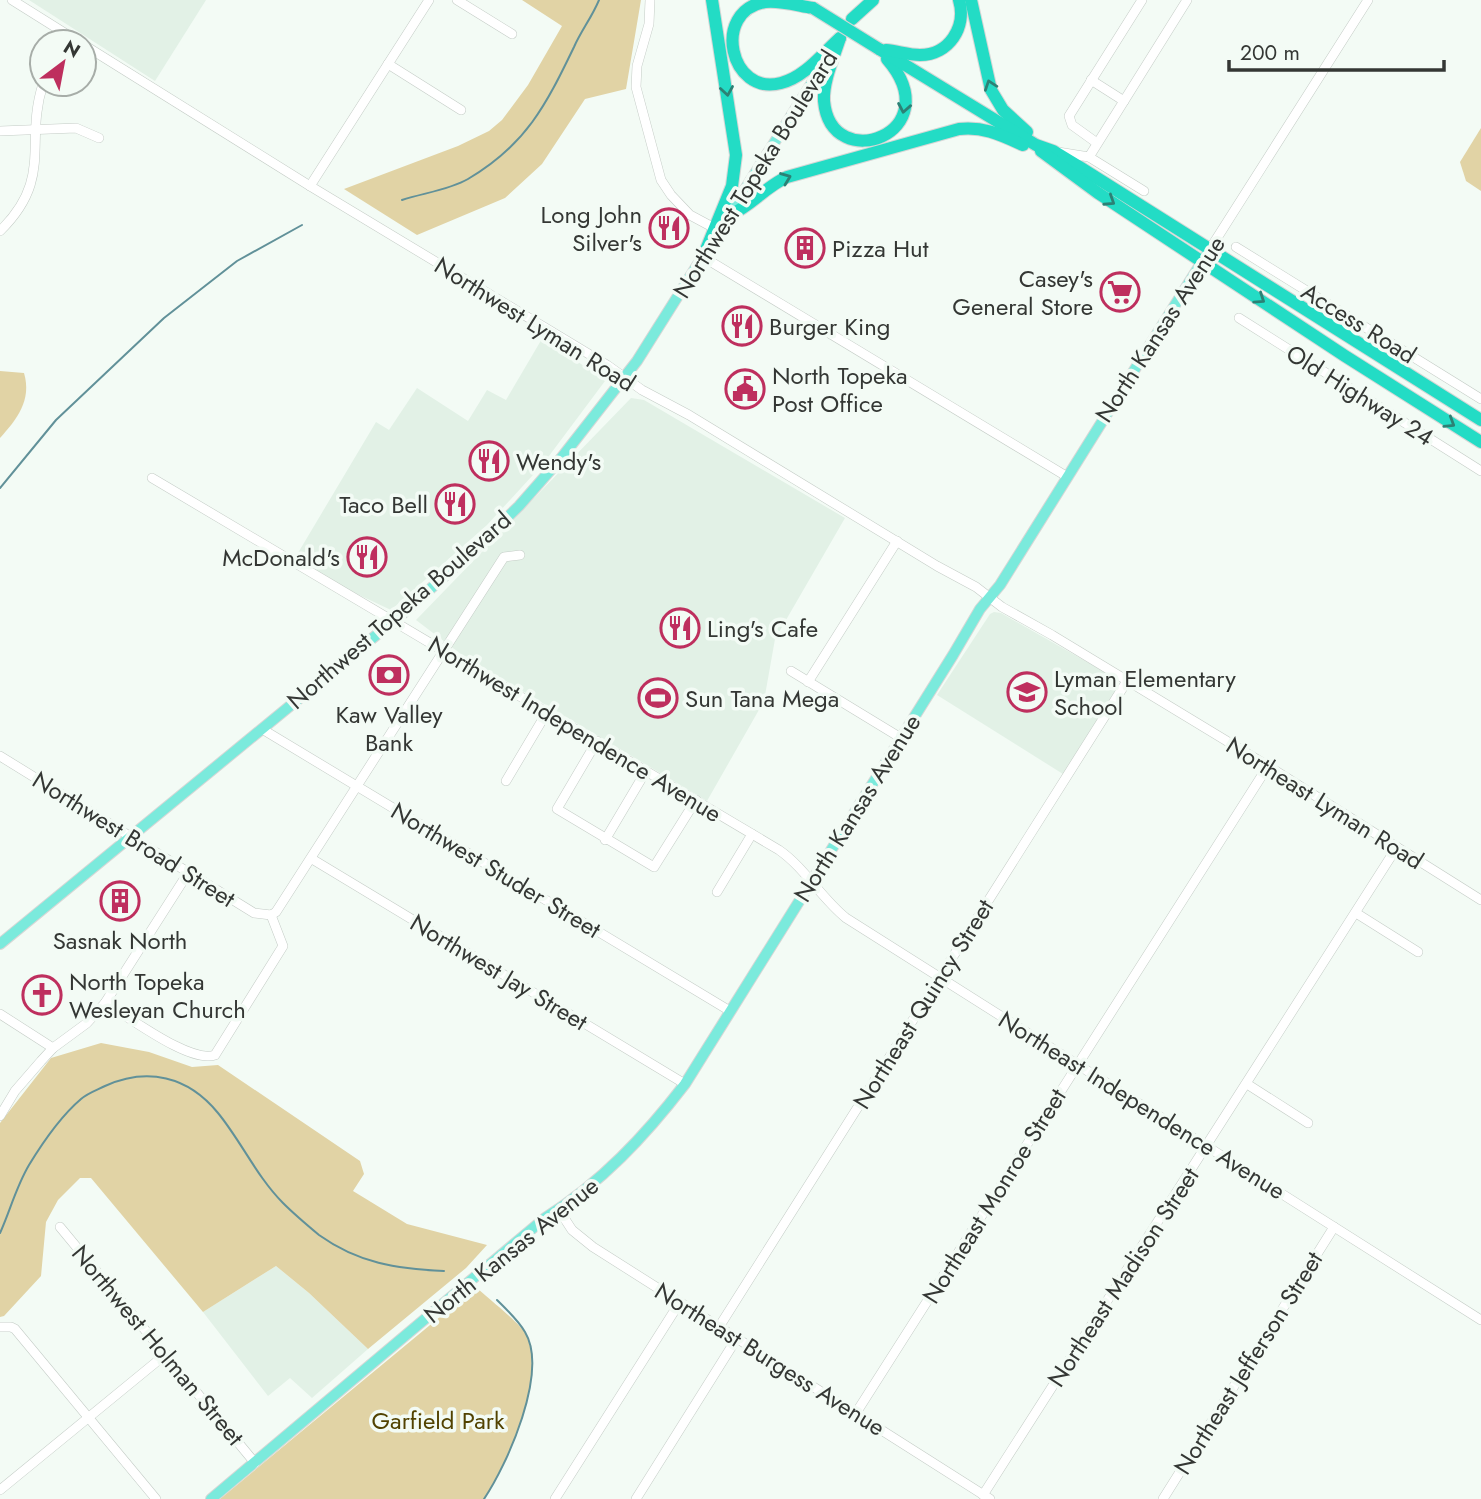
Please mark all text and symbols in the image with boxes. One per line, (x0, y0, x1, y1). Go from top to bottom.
north arrow (28, 28, 98, 98)
scale bar (1229, 28, 1444, 72)
text: N (58, 34, 85, 64)
text: 200 m (1240, 38, 1300, 68)
street label: Northwest Topeka Boulevard (664, 43, 846, 305)
one-way arrow (984, 80, 998, 92)
one-way arrow (719, 86, 734, 97)
one-way arrow (897, 102, 912, 114)
one-way arrow (780, 172, 792, 186)
one-way arrow (1103, 192, 1116, 205)
place label: Long John Silver's (541, 197, 642, 260)
restaurant icon: Long John Silver's (648, 207, 690, 249)
building icon: Pizza Hut (784, 227, 826, 269)
street label: North Kansas Avenue (1086, 229, 1234, 429)
place label: Pizza Hut (832, 231, 929, 266)
street label: Northwest Lyman Road (428, 248, 642, 400)
place label: Casey's General Store (952, 261, 1093, 324)
supermarket icon: Casey's General Store (1099, 271, 1141, 313)
street label: Access Road (1295, 274, 1423, 372)
one-way arrow (1252, 291, 1265, 303)
restaurant icon: Burger King (721, 305, 763, 347)
place label: Burger King (769, 309, 890, 344)
street label: Old Highway 24 (1279, 336, 1441, 454)
place label: North Topeka Post Office (772, 358, 908, 421)
public building icon: North Topeka Post Office (724, 368, 766, 410)
one-way arrow (1443, 415, 1456, 428)
restaurant icon: Wendy's (468, 440, 510, 482)
place label: Wendy's (516, 444, 601, 479)
restaurant icon: Taco Bell (434, 483, 476, 525)
place label: Taco Bell (339, 487, 428, 522)
street label: Northwest Topeka Boulevard (279, 503, 519, 717)
restaurant icon: McDonald's (346, 536, 388, 578)
place label: McDonald's (222, 540, 340, 575)
restaurant icon: Ling's Cafe (659, 607, 701, 649)
place label: Ling's Cafe (707, 611, 818, 646)
street label: Northwest Independence Avenue (422, 627, 728, 831)
bank icon: Kaw Valley Bank (368, 654, 410, 696)
place label: Lyman Elementary School (1054, 661, 1236, 724)
school or university icon: Lyman Elementary School (1006, 671, 1048, 713)
sports icon: Sun Tana Mega (637, 677, 679, 719)
place label: Sun Tana Mega (685, 681, 839, 716)
place label: Kaw Valley Bank (335, 697, 443, 760)
street label: North Kansas Avenue (785, 707, 929, 909)
street label: Northeast Lyman Road (1220, 728, 1430, 878)
street label: Northwest Broad Street (26, 762, 242, 916)
street label: Northwest Studer Street (384, 793, 608, 947)
building icon: Sasnak North (99, 880, 141, 922)
street label: Northeast Quincy Street (844, 892, 1002, 1116)
street label: Northwest Jay Street (404, 905, 595, 1039)
place label: Sasnak North (53, 923, 187, 958)
place label: North Topeka Wesleyan Church (69, 964, 246, 1027)
church icon: North Topeka Wesleyan Church (21, 974, 63, 1016)
street label: Northeast Independence Avenue (992, 1002, 1292, 1208)
street label: Northeast Monroe Street (914, 1081, 1075, 1310)
street label: Northeast Madison Street (1039, 1160, 1207, 1394)
street label: North Kansas Avenue (416, 1168, 606, 1332)
street label: Northwest Holman Street (64, 1237, 253, 1453)
street label: Northeast Jefferson Street (1165, 1245, 1331, 1481)
street label: Northeast Burgess Avenue (648, 1274, 892, 1444)
park label: Garfield Park (371, 1403, 505, 1438)

